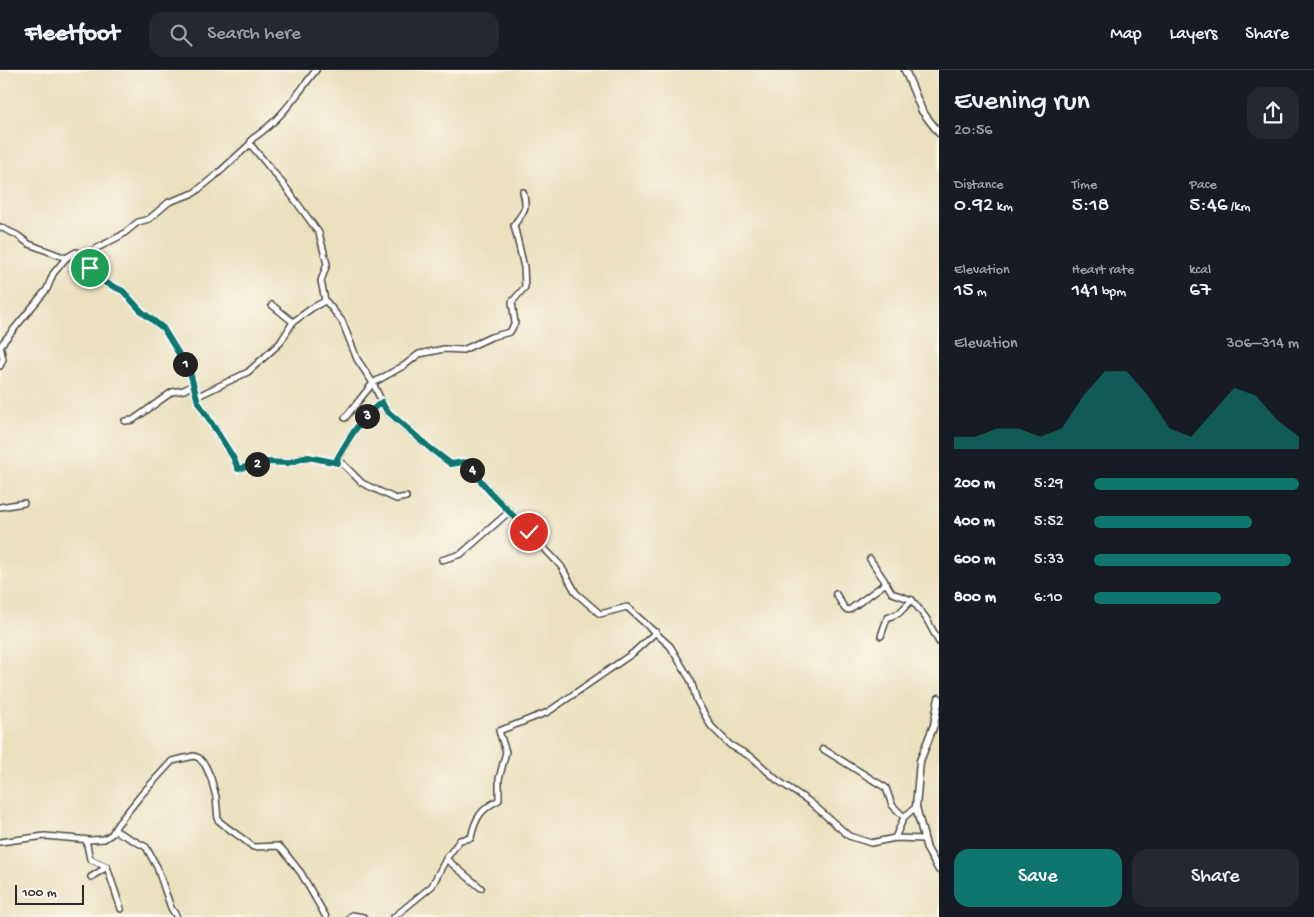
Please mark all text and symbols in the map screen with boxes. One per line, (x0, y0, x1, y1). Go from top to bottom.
search box (149, 12, 499, 57)
text: Fleetfoot (25, 20, 119, 49)
icon: search (167, 21, 195, 49)
text: Search here (207, 23, 301, 46)
text: Map (1110, 24, 1142, 45)
text: Layers (1170, 24, 1217, 45)
text: Share (1245, 24, 1289, 45)
text: Evening run (954, 86, 1090, 119)
button: share (1247, 87, 1299, 139)
text: 20:56 (954, 122, 992, 141)
text: Distance (954, 177, 1003, 194)
text: Time (1072, 177, 1097, 194)
text: Pace (1189, 177, 1217, 194)
text: 0.92 (954, 194, 993, 219)
text: 5:18 (1072, 194, 1109, 219)
text: 5:46 (1189, 194, 1228, 219)
text: km (993, 199, 1013, 216)
text: /km (1228, 199, 1250, 216)
pin (69, 247, 111, 289)
icon: arrive (76, 254, 104, 282)
text: Elevation (954, 262, 1010, 279)
text: Heart rate (1072, 262, 1134, 279)
text: kcal (1189, 262, 1211, 279)
text: 15 (954, 279, 974, 304)
text: 141 (1072, 279, 1099, 304)
text: 67 (1189, 279, 1211, 304)
text: m (974, 284, 987, 301)
text: bpm (1099, 284, 1126, 301)
text: Elevation (954, 335, 1018, 354)
text: 306–314 m (1226, 335, 1299, 354)
pin: 1 (172, 352, 198, 376)
text: 1 (183, 356, 188, 373)
pin: 3 (354, 404, 380, 428)
text: 3 (364, 408, 371, 425)
pin: 2 (244, 452, 270, 476)
text: 2 (254, 456, 261, 473)
pin: 4 (460, 458, 484, 482)
text: 4 (469, 462, 476, 479)
text: 200 m (954, 475, 995, 494)
text: 5:29 (1034, 475, 1063, 494)
pin (508, 511, 550, 553)
text: 400 m (954, 513, 995, 532)
text: 5:52 (1034, 513, 1064, 532)
icon: check (515, 518, 543, 546)
text: 600 m (954, 551, 995, 570)
text: 5:33 (1034, 551, 1064, 570)
text: 800 m (954, 589, 996, 608)
text: 6:10 (1034, 589, 1063, 608)
button: Save (954, 849, 1122, 907)
button: Share (1132, 849, 1299, 907)
scale bar (15, 882, 84, 905)
text: 100 m (22, 885, 57, 902)

